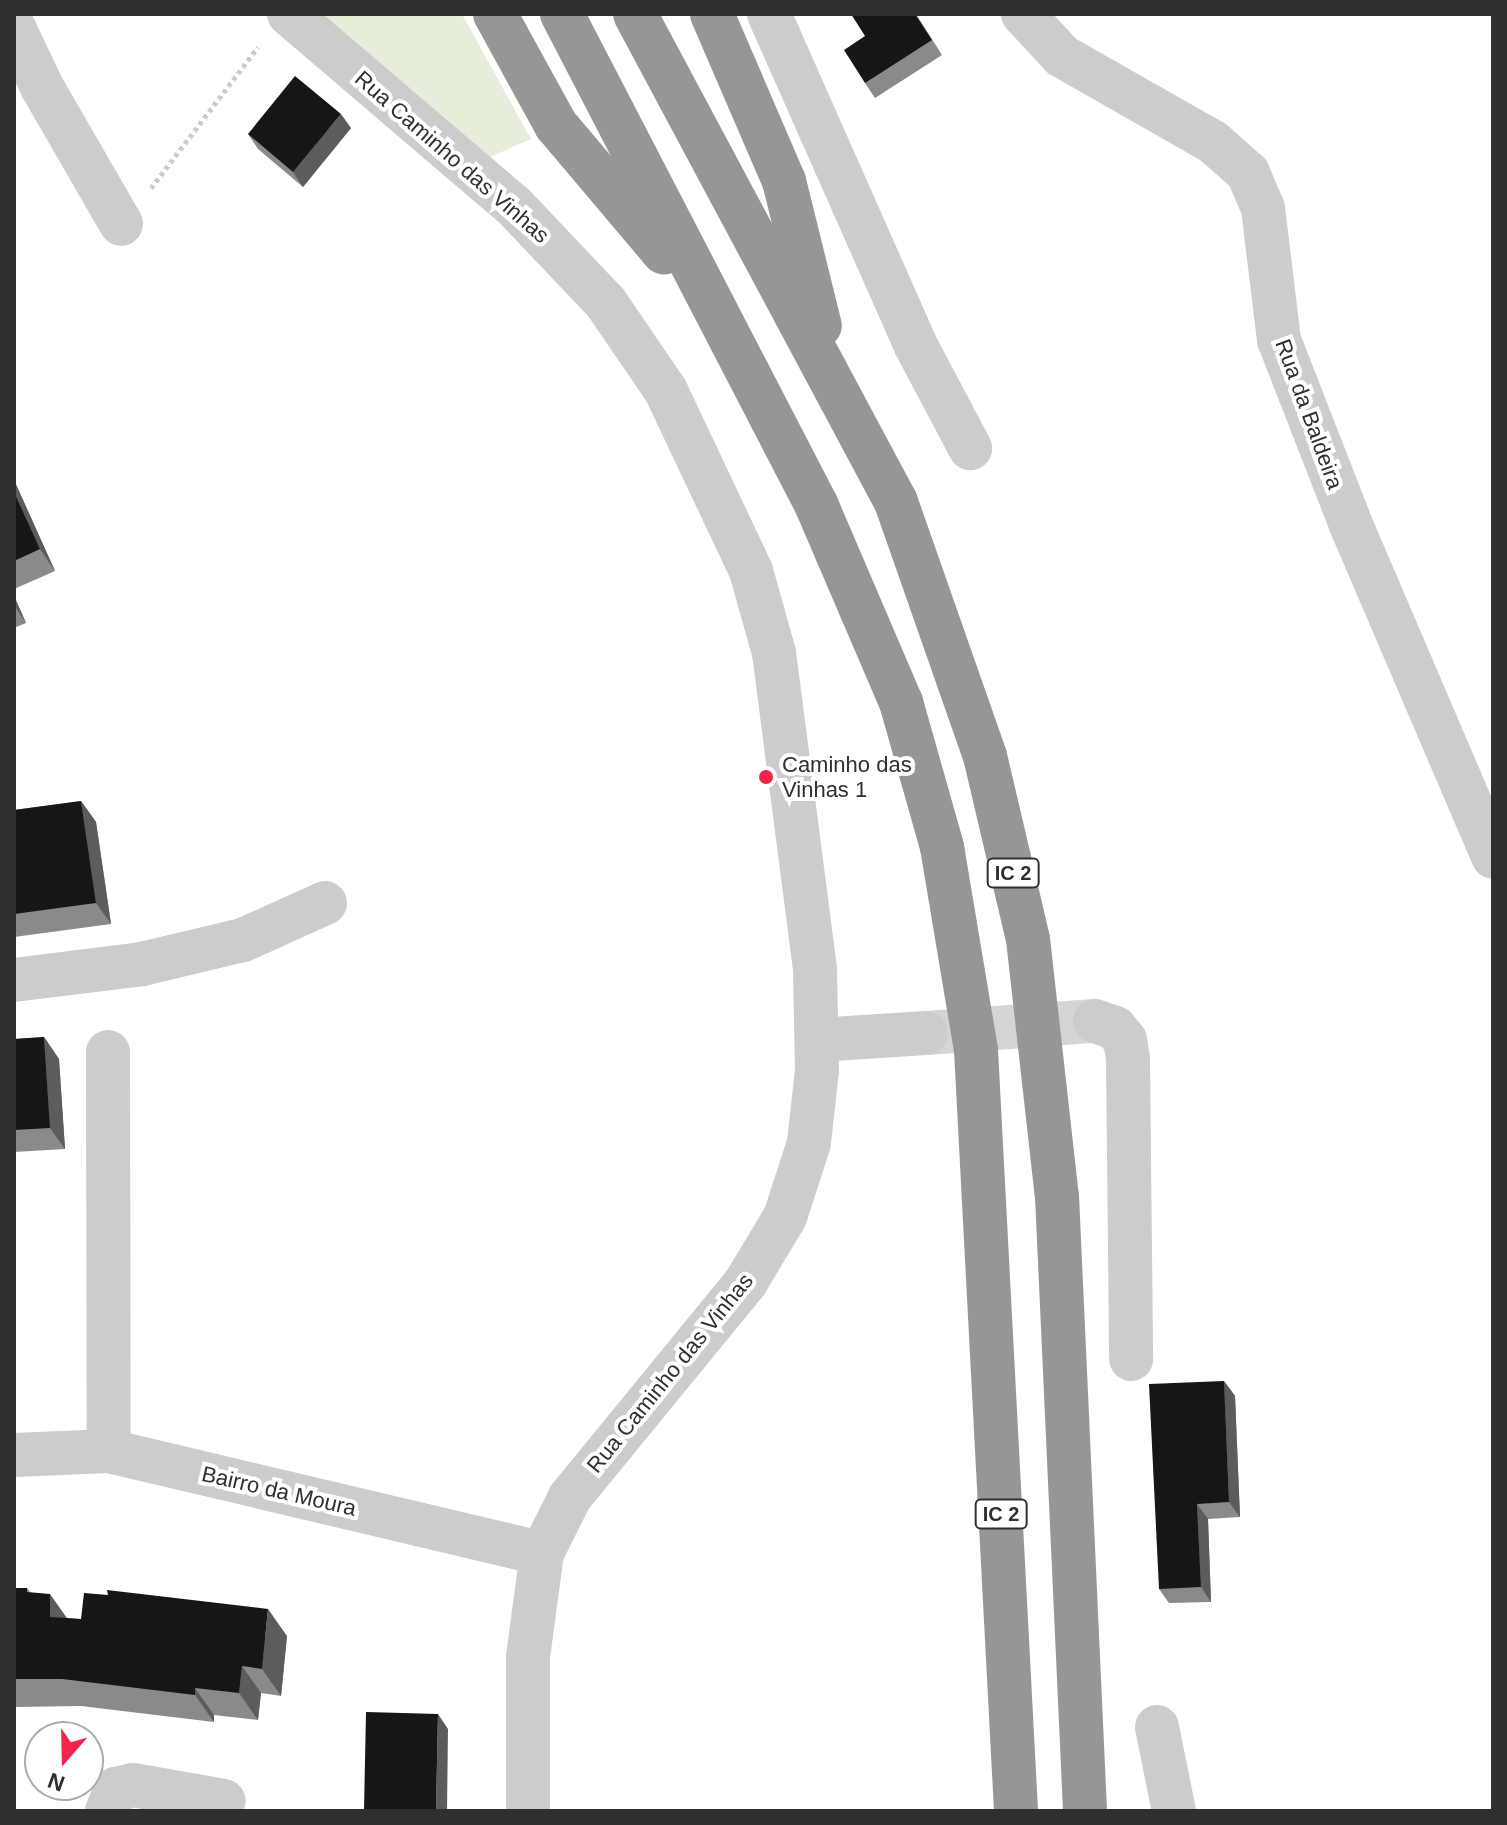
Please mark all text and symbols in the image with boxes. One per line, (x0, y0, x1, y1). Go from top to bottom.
street label: Rua Caminho das Vinhas (349, 65, 555, 249)
street label: Rua da Baldeira (1270, 335, 1348, 493)
place label: Caminho das Vinhas 1 (782, 751, 912, 802)
marker: Caminho das Vinhas 1 (757, 768, 775, 786)
road number: IC 2 (985, 857, 1041, 889)
street label: Rua Caminho das Vinhas (581, 1268, 759, 1478)
street label: Bairro da Moura (199, 1460, 359, 1522)
road number: IC 2 (973, 1498, 1029, 1530)
north arrow (24, 1721, 104, 1801)
text: N (45, 1768, 68, 1797)

